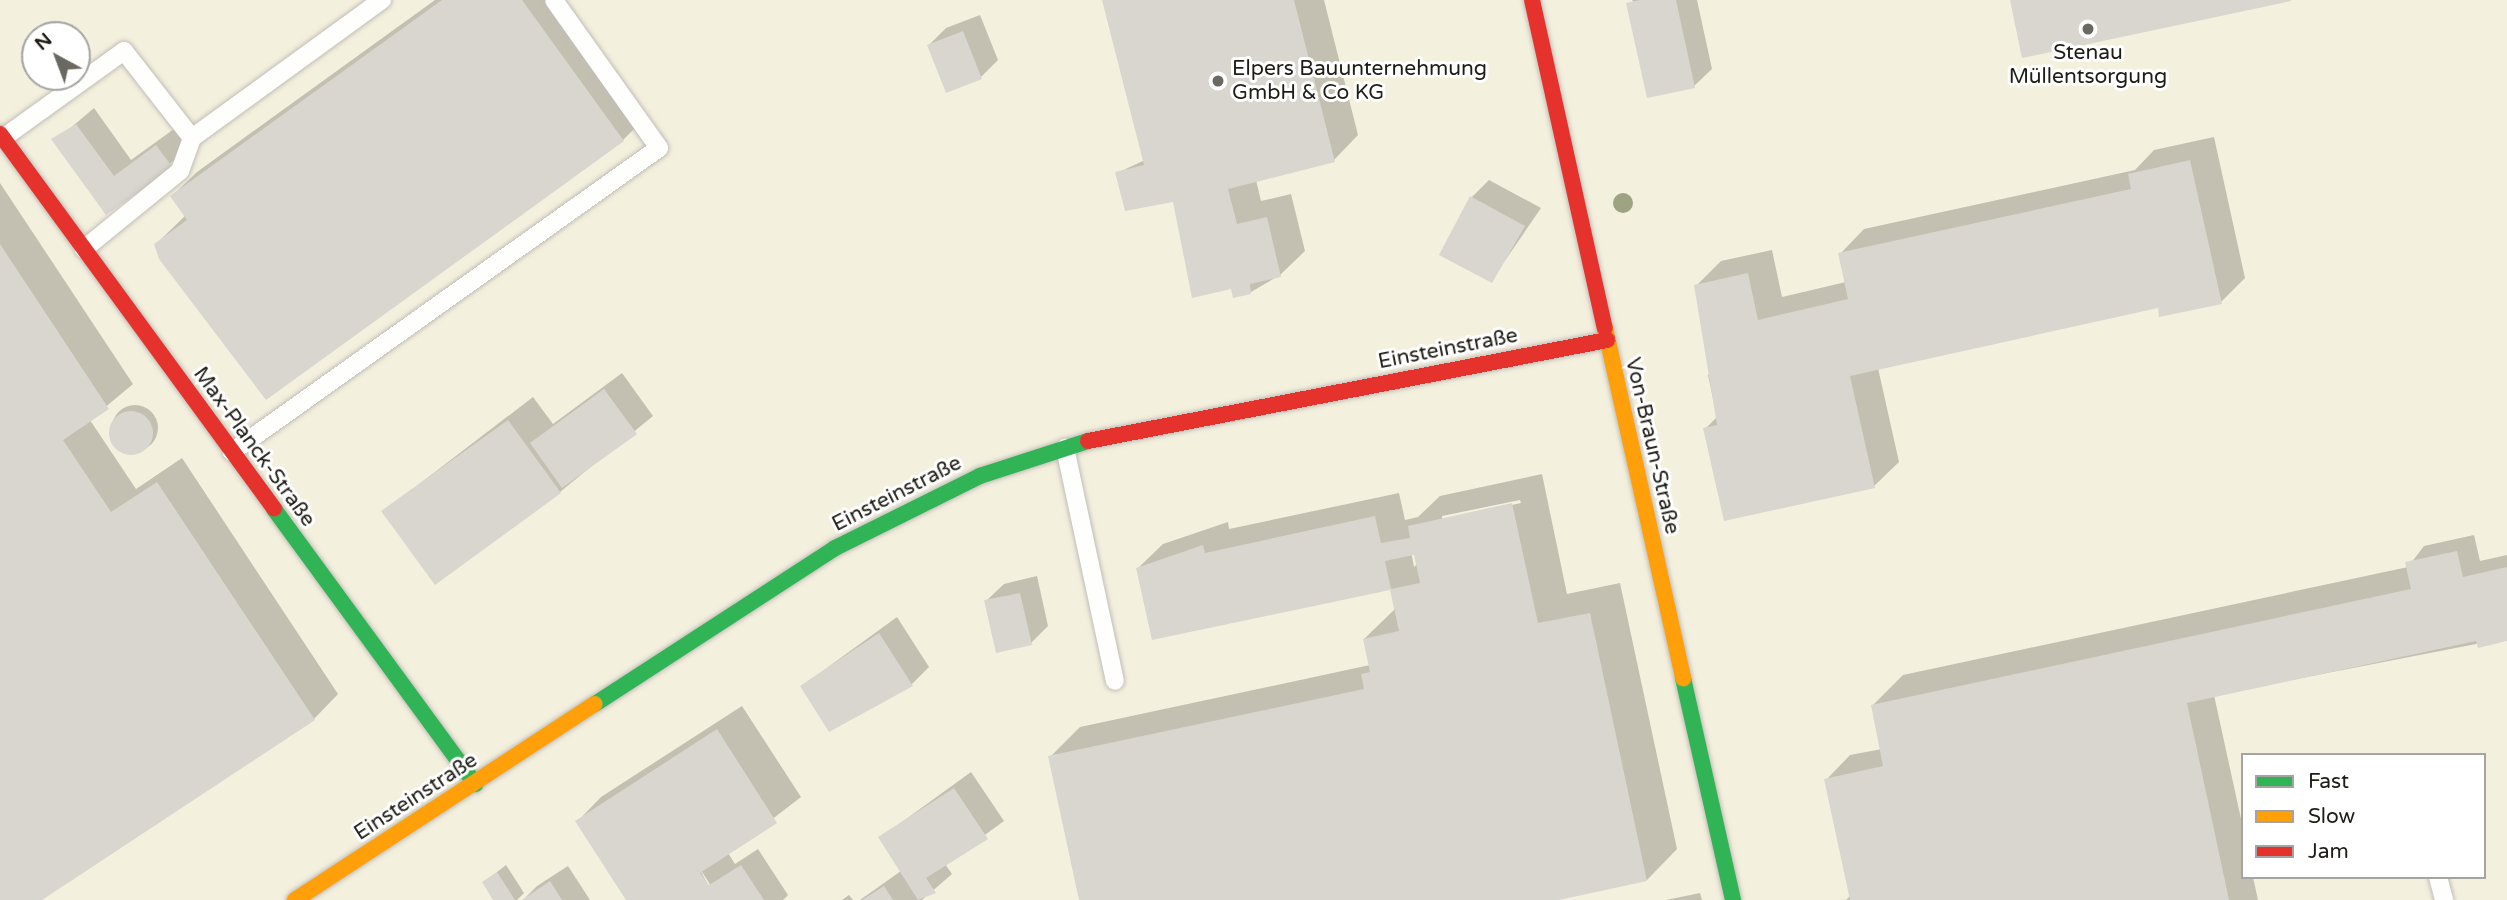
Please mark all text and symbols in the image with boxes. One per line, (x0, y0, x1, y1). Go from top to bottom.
north arrow (21, 21, 91, 91)
marker: Stenau Müllentsorgung (2080, 21, 2096, 37)
text: N (31, 28, 57, 55)
place label: Stenau Müllentsorgung (2009, 40, 2167, 90)
place label: Elpers Bauunternehmung GmbH & Co KG (1232, 56, 1487, 106)
marker: Elpers Bauunternehmung GmbH & Co KG (1210, 73, 1226, 89)
street label: Einsteinstraße (1376, 323, 1520, 375)
street label: Von-Braun-Straße (1619, 355, 1685, 537)
street label: Max-Planck-Straße (188, 362, 320, 532)
street label: Einsteinstraße (828, 451, 966, 537)
street label: Einsteinstraße (350, 748, 482, 846)
legend (2241, 753, 2486, 879)
text: Fast (2308, 769, 2349, 794)
text: Slow (2308, 804, 2355, 829)
text: Jam (2308, 839, 2349, 864)

